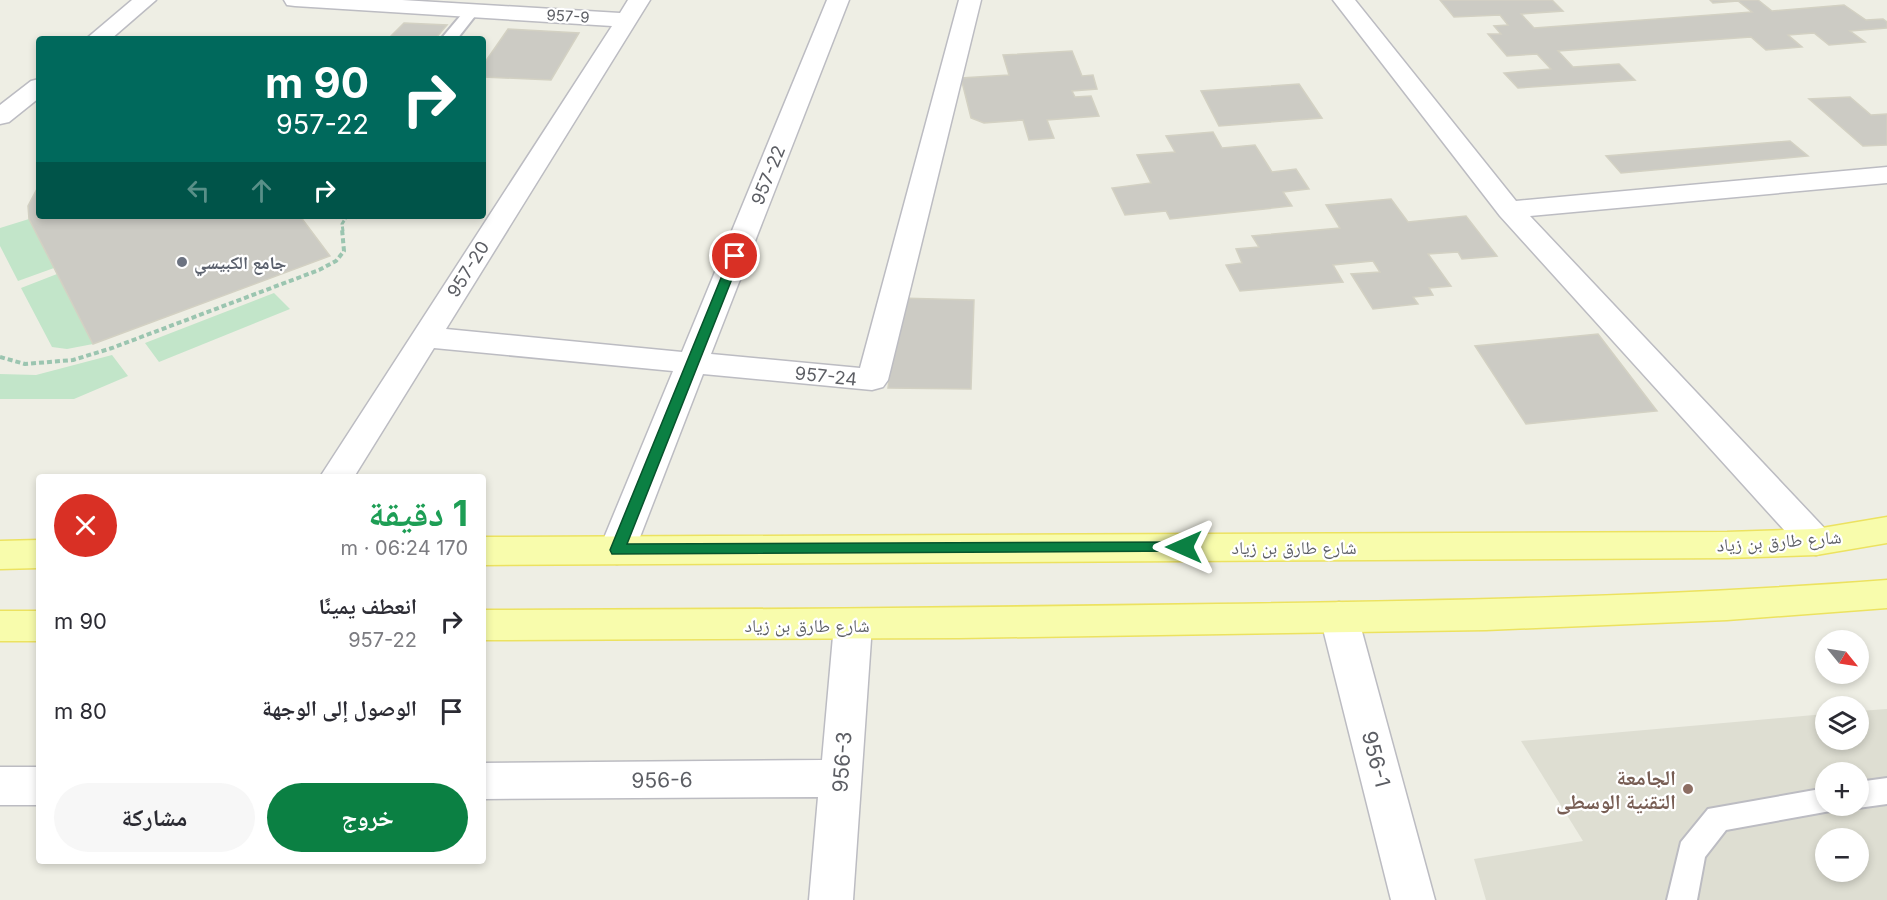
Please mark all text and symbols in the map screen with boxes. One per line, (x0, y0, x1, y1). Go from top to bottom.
street label: 957-9 (546, 5, 590, 27)
text: 90 m (265, 57, 369, 108)
icon: right (390, 60, 468, 138)
text: 957-22 (276, 108, 369, 141)
street label: 957-22 (747, 142, 789, 208)
icon: left (182, 174, 215, 207)
icon: ahead (245, 174, 278, 207)
icon: right (308, 174, 341, 207)
pin (709, 230, 760, 281)
street label: 957-20 (443, 237, 493, 301)
icon: arrive (718, 239, 751, 272)
place label: جامع الكبيسي (194, 252, 287, 277)
marker: جامع الكبيسي (175, 255, 189, 269)
street label: 957-24 (794, 362, 858, 390)
text: 1 دقيقة (368, 491, 468, 535)
button: close (54, 494, 117, 557)
position arrow (1152, 515, 1216, 579)
street label: شارع طارق بن زياد (1716, 526, 1842, 557)
text: 170 m · 06:24 (340, 536, 468, 560)
street label: شارع طارق بن زياد (1231, 537, 1357, 559)
text: انعطف يمينًا (318, 593, 417, 619)
icon: right (435, 605, 468, 638)
text: 90 m (54, 608, 107, 634)
street label: شارع طارق بن زياد (744, 615, 870, 637)
text: 957-22 (348, 628, 417, 652)
north arrow (1815, 630, 1869, 684)
map controls (1815, 630, 1869, 882)
text: الوصول إلى الوجهة (262, 695, 417, 721)
icon: arrive (435, 695, 468, 728)
button: layers (1815, 696, 1869, 750)
text: 80 m (54, 698, 107, 724)
street label: 956-1 (1357, 728, 1395, 790)
street label: 956-3 (827, 731, 857, 793)
button: + (1815, 762, 1869, 816)
place label: الجامعة التقنية الوسطى (1556, 765, 1676, 815)
street label: 956-6 (631, 767, 693, 793)
marker: الجامعة التقنية الوسطى (1681, 782, 1695, 796)
button: مشاركة (54, 783, 255, 852)
button: خروج (267, 783, 468, 852)
button: − (1815, 828, 1869, 882)

